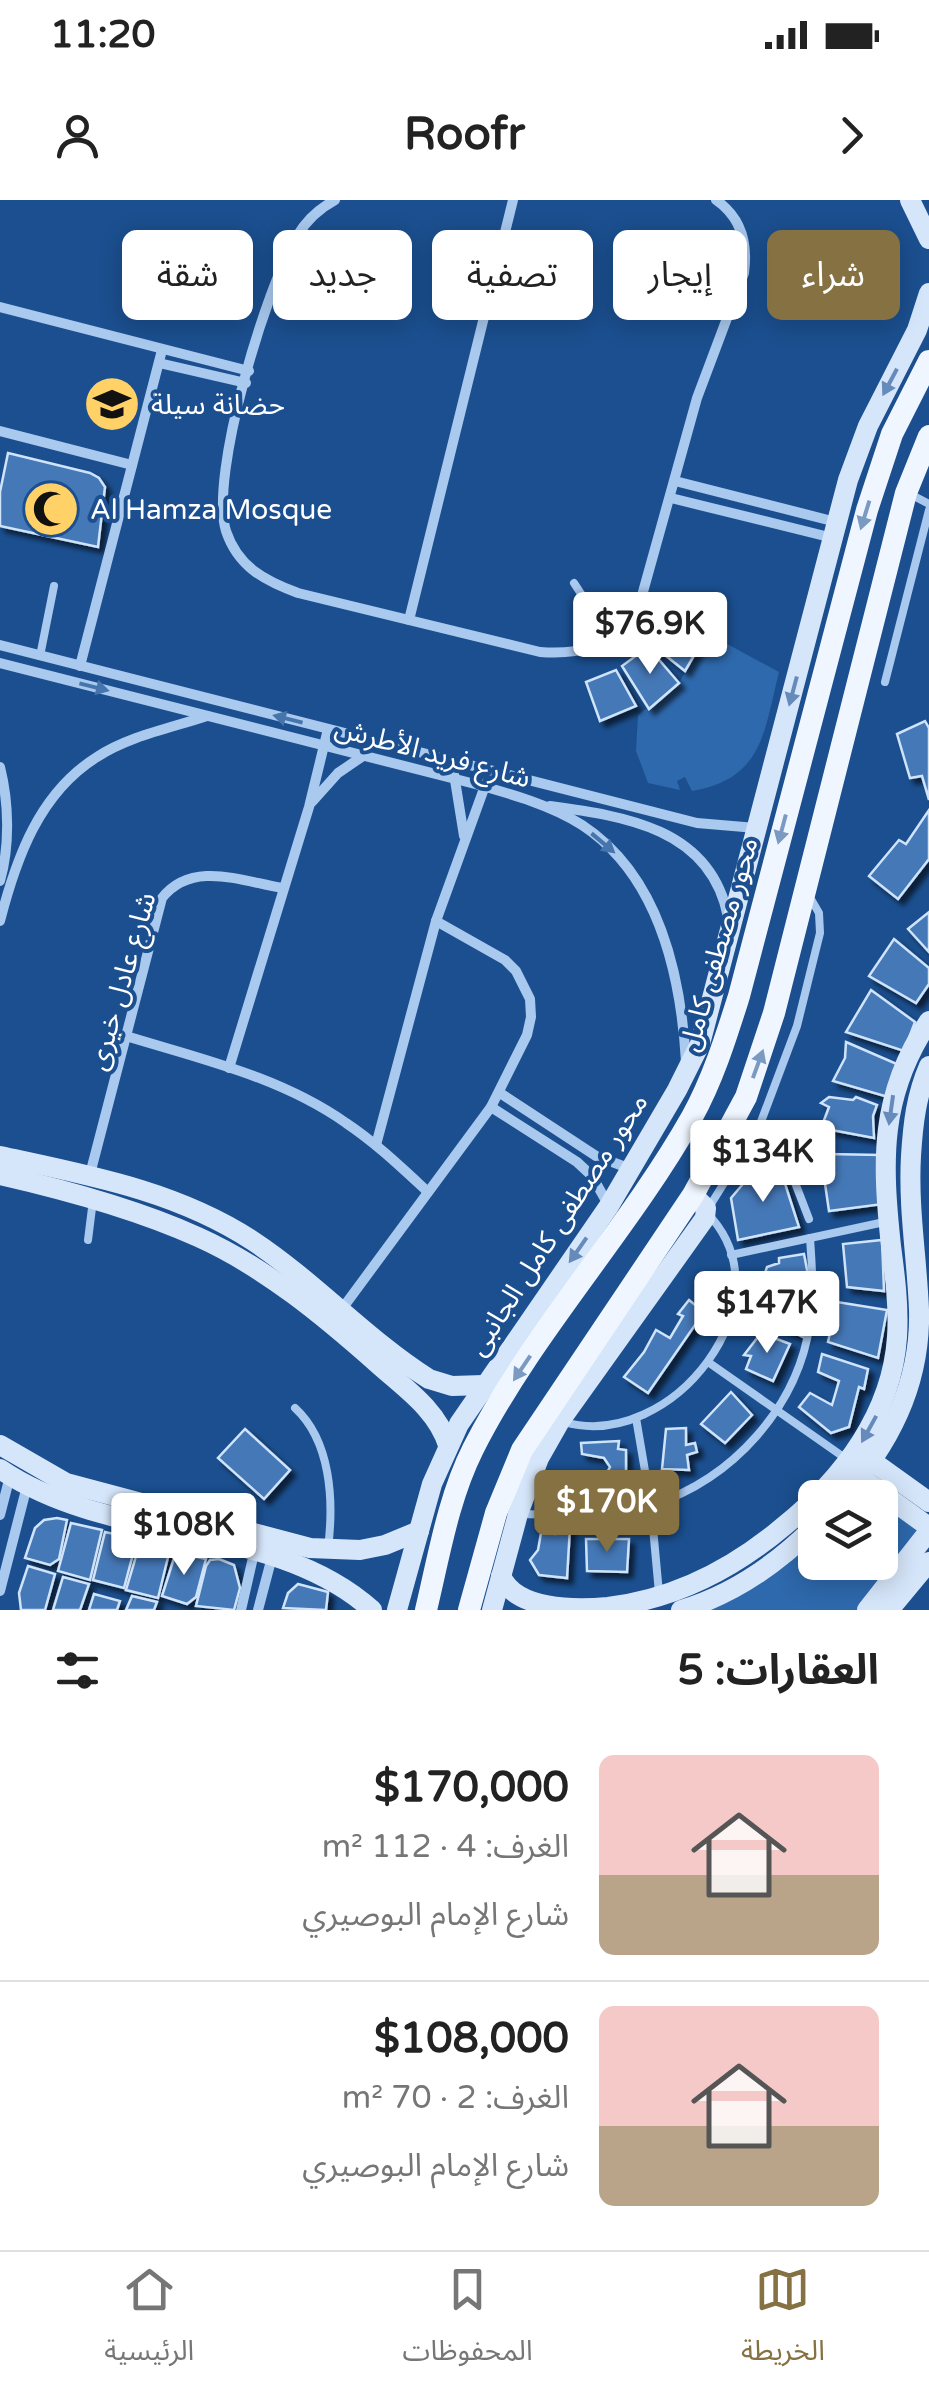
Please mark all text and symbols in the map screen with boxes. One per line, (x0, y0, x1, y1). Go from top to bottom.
text: 11:20 (50, 12, 155, 58)
icon: person (50, 108, 105, 163)
text: Roofr (404, 108, 525, 162)
icon: forward (824, 108, 879, 163)
chip: شقة (122, 230, 253, 320)
chip: جديد (273, 230, 412, 320)
chip: تصفية (432, 230, 593, 320)
chip: إيجار (613, 230, 747, 320)
chip: شراء (767, 230, 900, 320)
one-way arrow (882, 367, 899, 396)
school or university icon: حضانة سيلة (82, 374, 142, 434)
place label: حضانة سيلة (151, 388, 285, 422)
mosque icon: Al Hamza Mosque (21, 479, 81, 539)
place label: Al Hamza Mosque (90, 493, 332, 527)
one-way arrow (857, 500, 872, 530)
pin: $76.9K (569, 592, 731, 677)
text: $76.9K (595, 605, 705, 643)
one-way arrow (784, 676, 800, 707)
one-way arrow (79, 679, 110, 695)
one-way arrow (272, 711, 303, 726)
street label: شارع فريد الأطرش (330, 711, 534, 798)
one-way arrow (774, 814, 790, 845)
one-way arrow (590, 832, 615, 854)
street label: محور مصطفى كامل (672, 833, 766, 1055)
street label: شارع عادل خيرى (80, 888, 166, 1075)
one-way arrow (751, 1049, 766, 1079)
street label: محور مصطفى كامل الجانبى (460, 1087, 655, 1362)
one-way arrow (883, 1095, 899, 1126)
pin: $134K (693, 1120, 833, 1205)
text: $134K (712, 1133, 814, 1171)
one-way arrow (569, 1237, 588, 1263)
pin: $147K (697, 1271, 837, 1356)
text: $147K (716, 1284, 818, 1322)
one-way arrow (514, 1354, 532, 1381)
one-way arrow (861, 1415, 879, 1443)
pin: $170K (537, 1470, 677, 1555)
map controls (798, 1480, 898, 1580)
button: layers (798, 1480, 898, 1580)
text: $170K (556, 1483, 658, 1521)
pin: $108K (114, 1493, 254, 1578)
text: $108K (133, 1506, 235, 1544)
icon: filters (50, 1643, 105, 1698)
text: العقارات: 5 (677, 1645, 879, 1696)
text: $170,000 (374, 1762, 569, 1813)
icon: home (679, 1795, 799, 1915)
text: الغرف: 4 · 112 m² (322, 1828, 569, 1866)
text: شارع الإمام البوصيري (302, 1896, 569, 1934)
text: $108,000 (374, 2013, 569, 2064)
icon: home (679, 2046, 799, 2166)
text: الغرف: 2 · 70 m² (342, 2079, 569, 2117)
text: شارع الإمام البوصيري (302, 2147, 569, 2185)
tab: الرئيسية (104, 2262, 194, 2381)
tab: المحفوظات (403, 2262, 533, 2381)
tab: الخريطة (741, 2262, 825, 2381)

